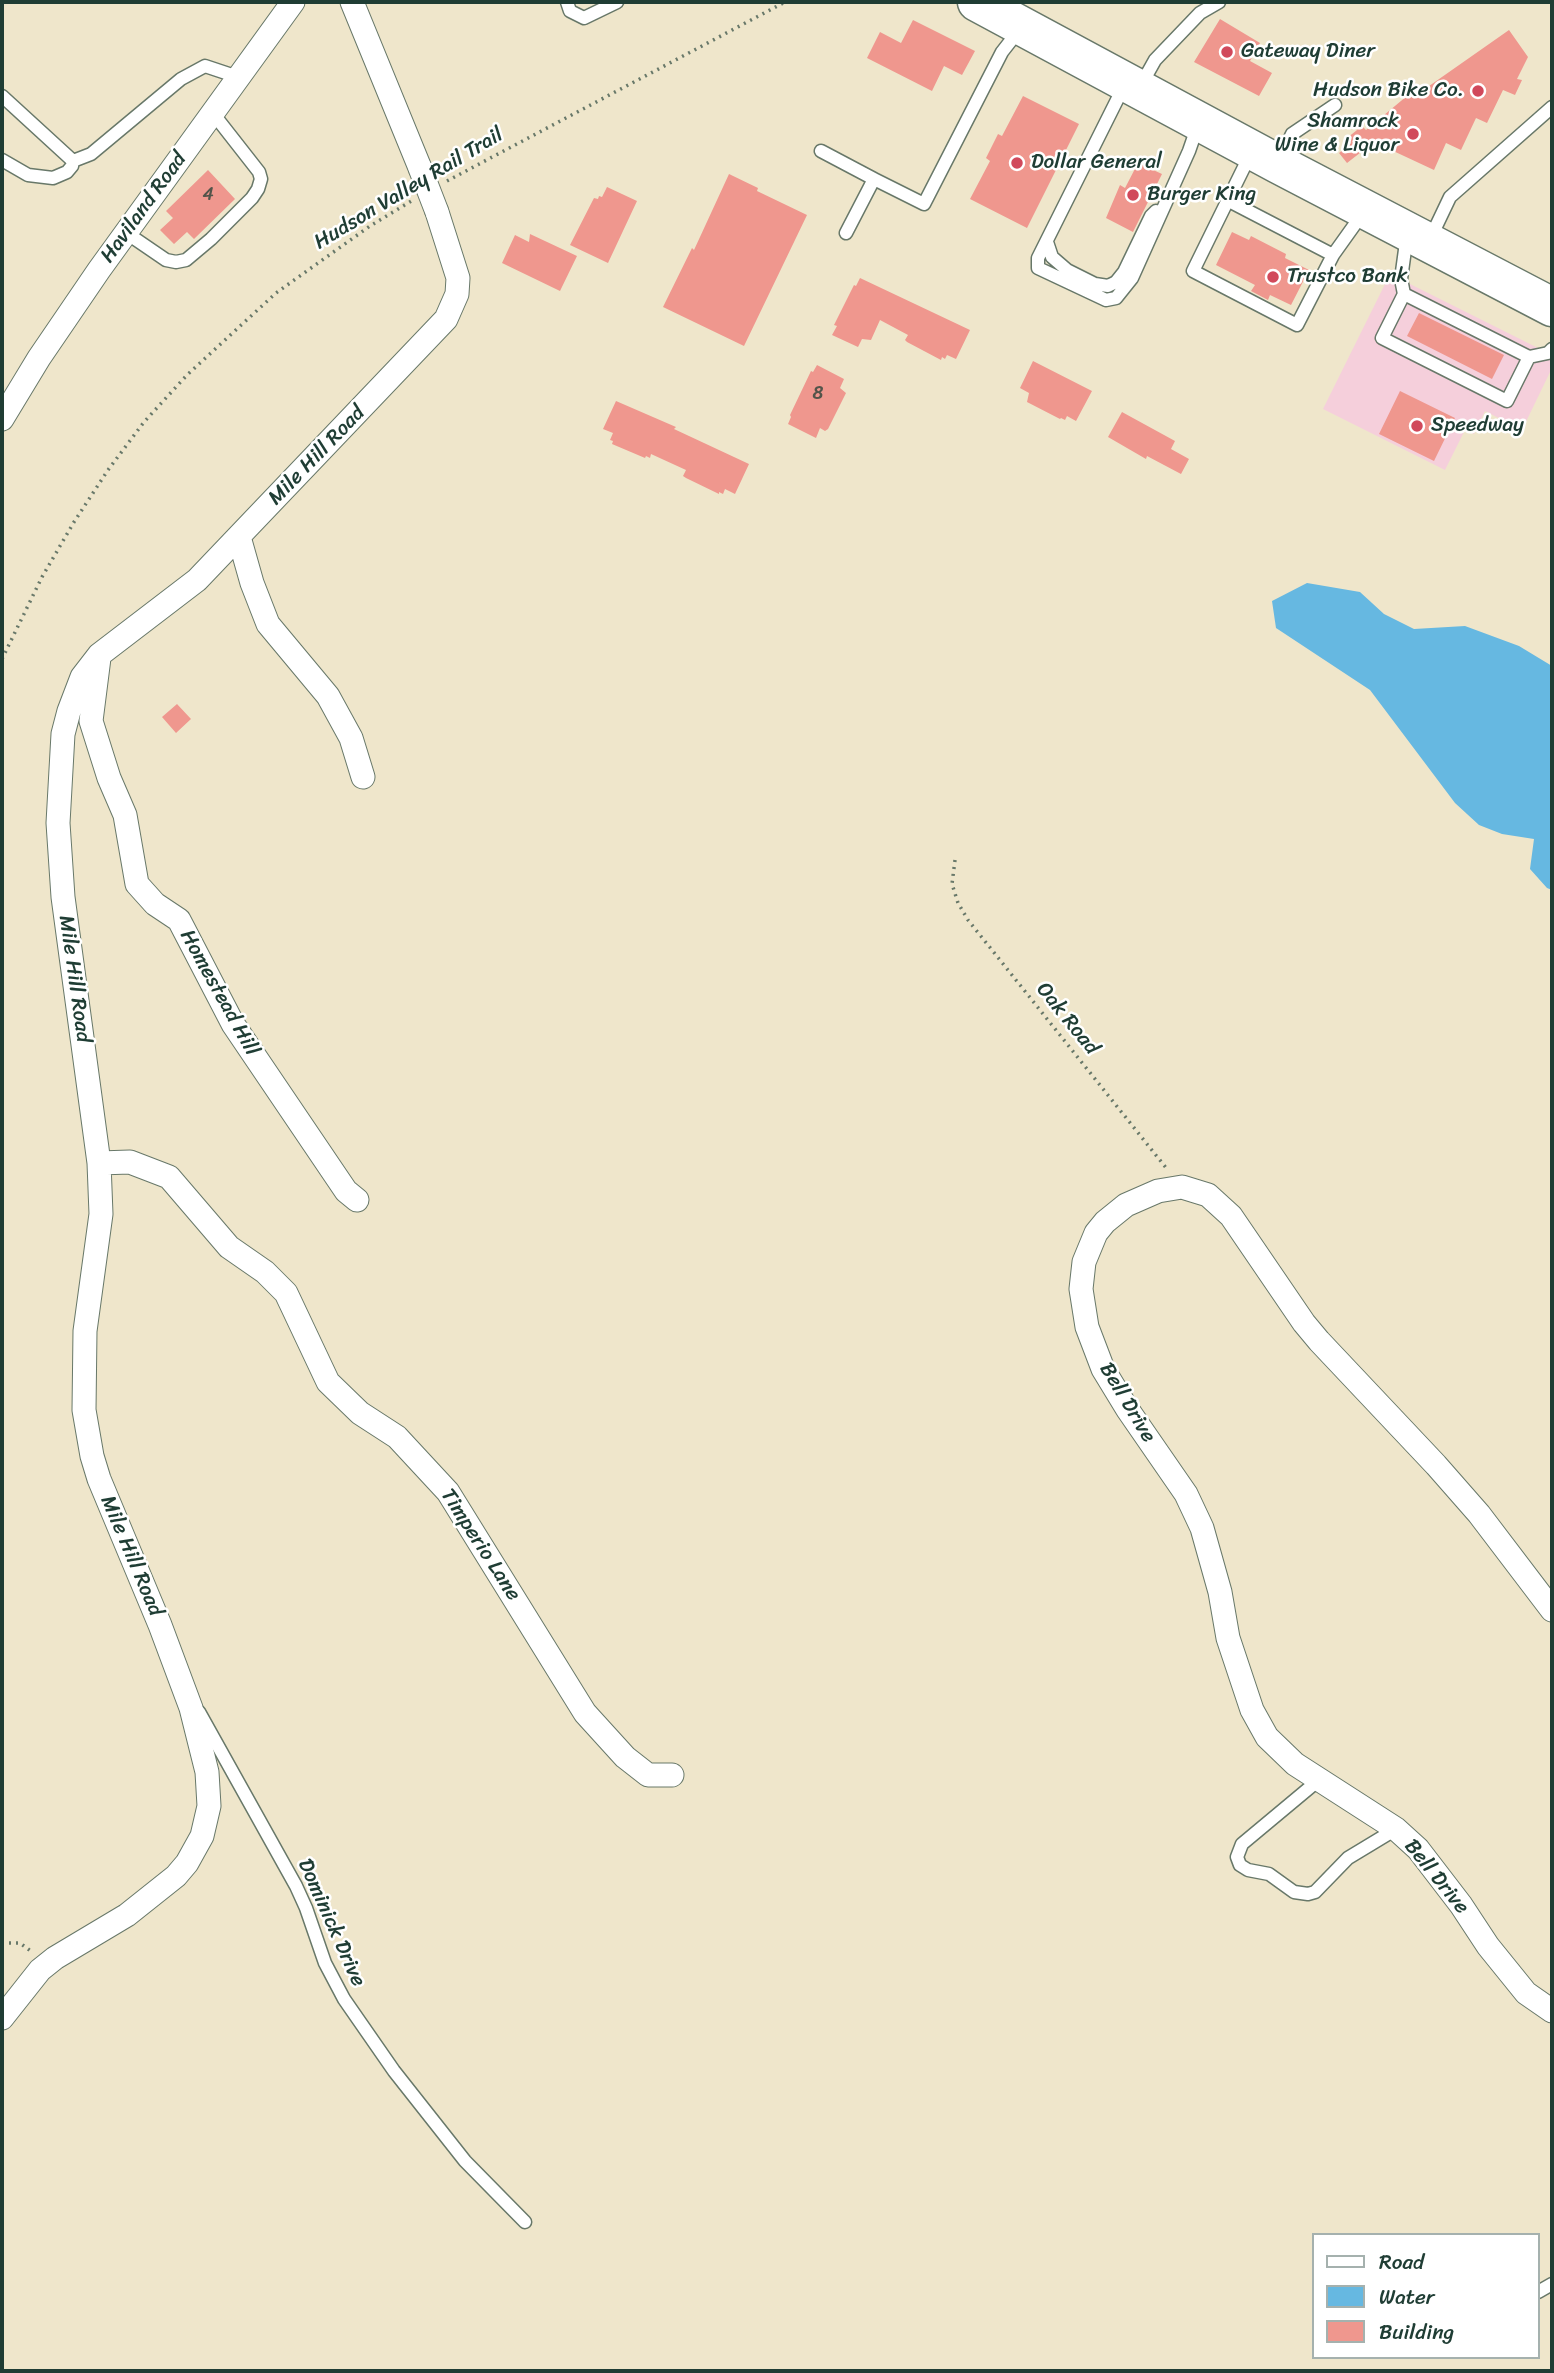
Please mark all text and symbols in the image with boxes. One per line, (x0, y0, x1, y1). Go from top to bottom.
place label: Gateway Diner (1241, 39, 1375, 65)
marker: Gateway Diner (1219, 44, 1235, 60)
place label: Hudson Bike Co. (1313, 78, 1464, 104)
marker: Hudson Bike Co. (1470, 83, 1486, 99)
place label: Shamrock Wine & Liquor (1275, 109, 1399, 159)
street label: Hudson Valley Rail Trail (310, 123, 508, 255)
marker: Shamrock Wine & Liquor (1405, 126, 1421, 142)
street label: Haviland Road (95, 148, 193, 268)
place label: Dollar General (1031, 150, 1162, 176)
marker: Dollar General (1009, 155, 1025, 171)
place label: Burger King (1147, 182, 1256, 208)
house number: 4 (202, 184, 214, 206)
marker: Burger King (1125, 187, 1141, 203)
place label: Trustco Bank (1287, 264, 1408, 290)
marker: Trustco Bank (1265, 269, 1281, 285)
house number: 8 (813, 383, 823, 405)
street label: Mile Hill Road (263, 401, 371, 511)
place label: Speedway (1431, 413, 1524, 439)
marker: Speedway (1409, 418, 1425, 434)
street label: Mile Hill Road (53, 914, 95, 1044)
street label: Homestead Hill (174, 925, 264, 1061)
street label: Oak Road (1030, 978, 1104, 1060)
street label: Bell Drive (1093, 1358, 1161, 1448)
street label: Timperio Lane (434, 1484, 526, 1606)
street label: Mile Hill Road (94, 1492, 168, 1620)
street label: Bell Drive (1398, 1834, 1474, 1920)
street label: Dominick Drive (292, 1855, 370, 1991)
legend (1312, 2233, 1540, 2359)
text: Road (1379, 2243, 1424, 2281)
text: Water (1379, 2278, 1434, 2316)
text: Building (1379, 2313, 1454, 2351)

